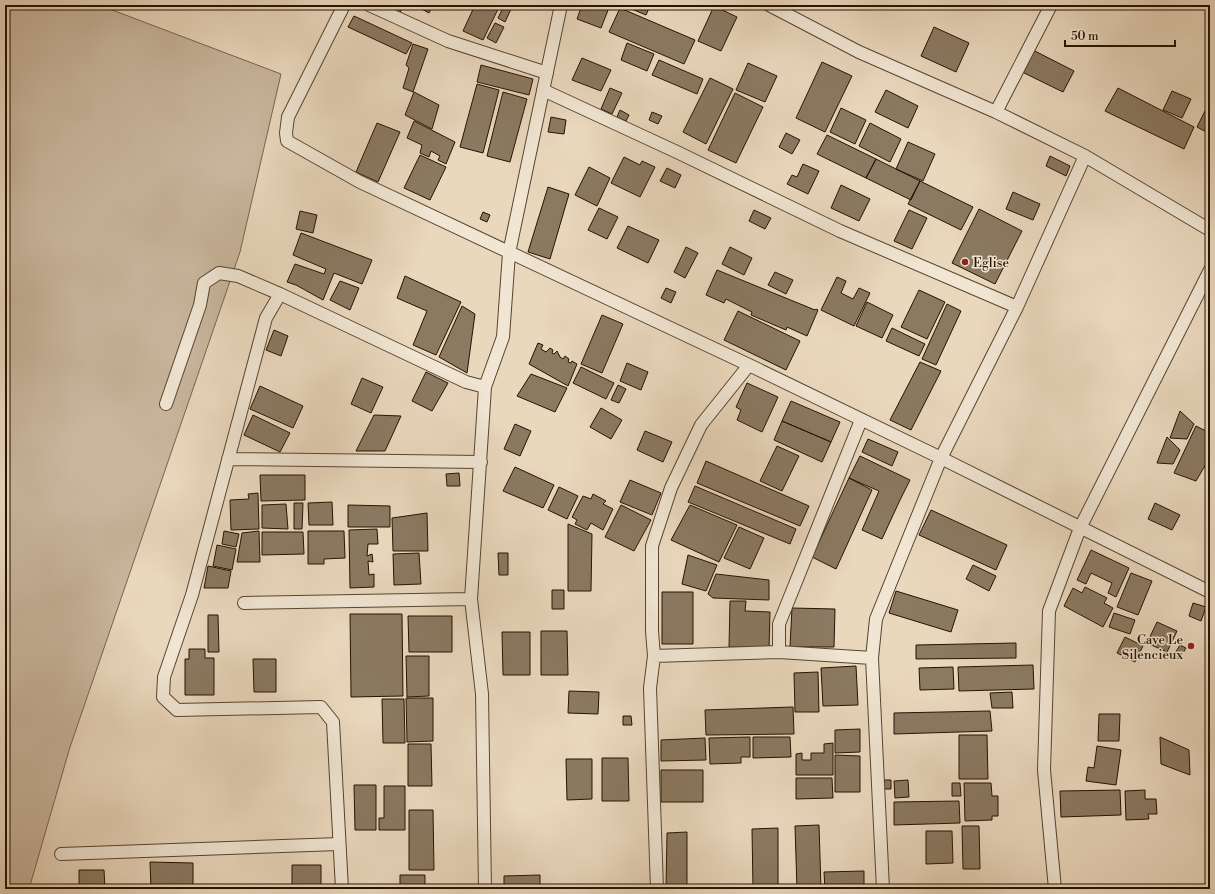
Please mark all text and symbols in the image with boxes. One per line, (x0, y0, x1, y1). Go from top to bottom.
scale bar (1065, 22, 1175, 48)
text: 50 m (1071, 29, 1099, 44)
place label: Eglise (973, 255, 1010, 271)
marker: Eglise (960, 257, 970, 267)
place label: Cave Le Silencieux (1122, 632, 1183, 663)
marker: Cave Le Silencieux (1186, 641, 1196, 651)

